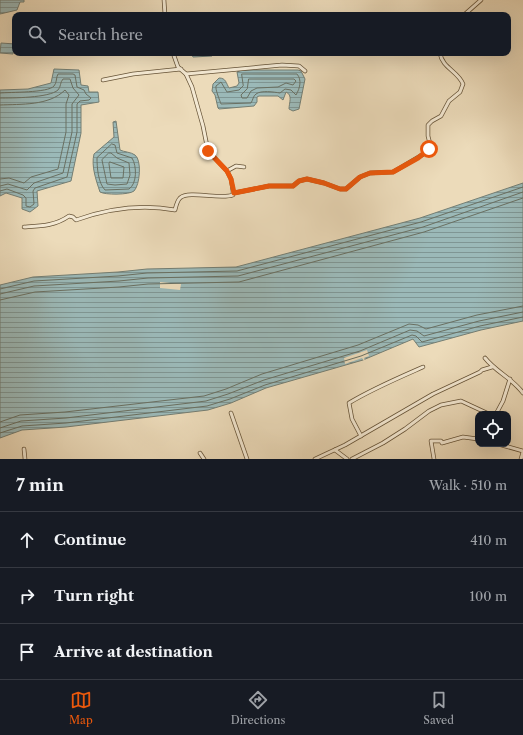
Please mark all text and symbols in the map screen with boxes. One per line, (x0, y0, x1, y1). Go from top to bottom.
search box (12, 12, 511, 56)
icon: search (26, 23, 48, 45)
text: Search here (58, 25, 143, 44)
route start (420, 140, 438, 158)
route end (199, 142, 217, 160)
map controls (475, 411, 511, 447)
button: locate (475, 411, 511, 447)
text: 7 min (16, 475, 64, 495)
text: Walk · 510 m (429, 477, 507, 493)
icon: ahead (16, 529, 38, 551)
text: Continue (54, 530, 126, 549)
text: 410 m (470, 532, 507, 548)
icon: right (16, 585, 38, 607)
text: Turn right (54, 586, 134, 605)
text: 100 m (469, 588, 507, 604)
icon: arrive (16, 641, 38, 663)
text: Arrive at destination (54, 642, 213, 661)
tab: Map (69, 689, 93, 727)
tab: Directions (231, 689, 285, 727)
tab: Saved (423, 689, 454, 727)

